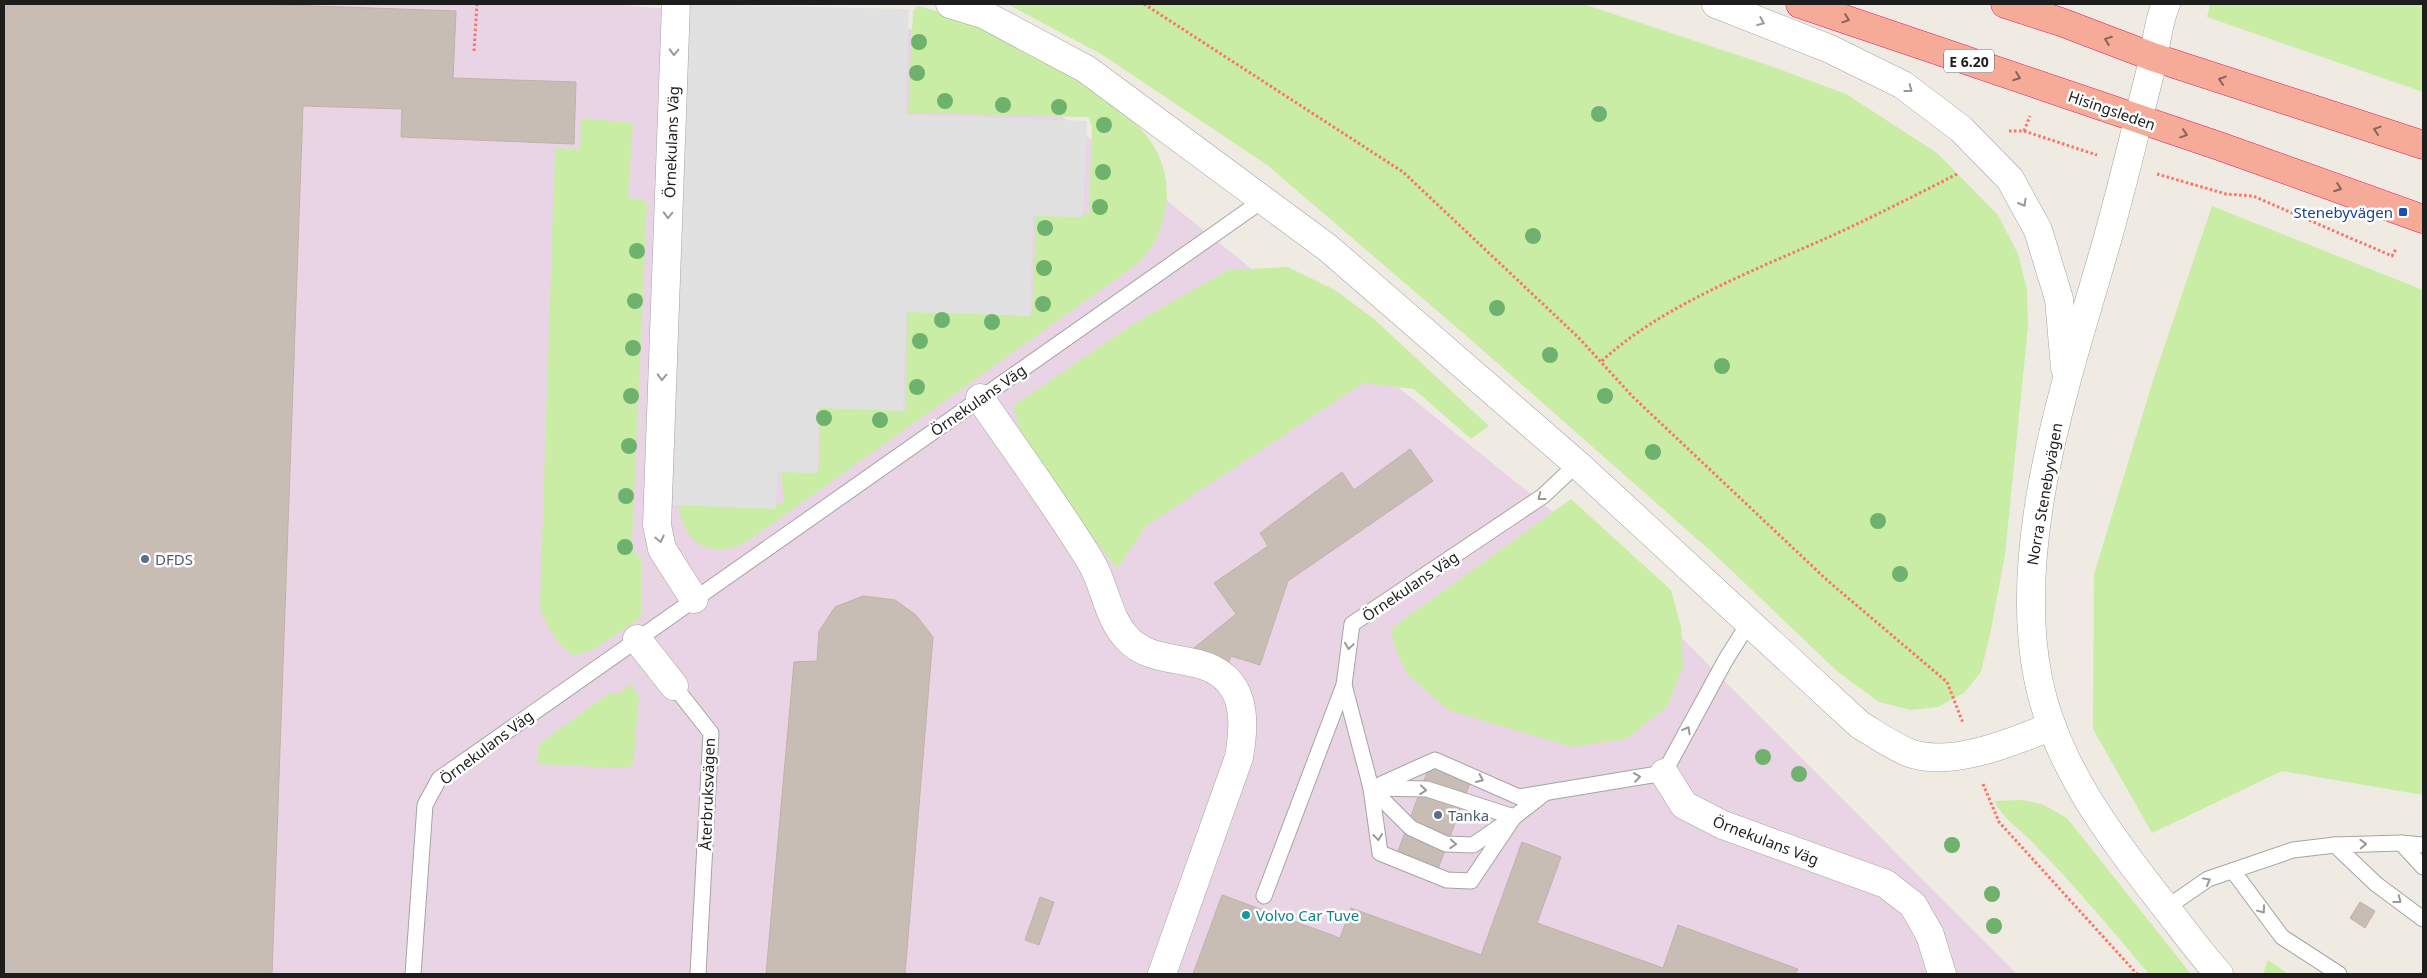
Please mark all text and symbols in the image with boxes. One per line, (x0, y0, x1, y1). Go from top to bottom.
one-way arrow (1842, 14, 1850, 24)
one-way arrow (1757, 16, 1765, 26)
one-way arrow (2104, 35, 2113, 46)
one-way arrow (669, 49, 679, 57)
road number: E 6.20 (1944, 49, 1994, 72)
one-way arrow (2012, 72, 2020, 82)
one-way arrow (2219, 76, 2227, 86)
one-way arrow (1903, 84, 1912, 92)
street label: Örnekulans Väg (659, 86, 683, 198)
street label: Hisingsleden (2066, 86, 2158, 134)
one-way arrow (2373, 126, 2382, 136)
one-way arrow (2180, 129, 2188, 139)
one-way arrow (2333, 183, 2341, 193)
one-way arrow (2017, 198, 2027, 207)
place label: Stenebyvägen (2294, 202, 2393, 222)
marker: Stenebyvägen (2397, 206, 2409, 218)
one-way arrow (663, 212, 673, 219)
street label: Örnekulans Väg (926, 360, 1030, 440)
one-way arrow (656, 373, 667, 381)
street label: Norra Stenebyvägen (2022, 421, 2066, 567)
one-way arrow (1538, 491, 1547, 499)
one-way arrow (654, 535, 665, 544)
street label: Örnekulans Väg (1358, 546, 1462, 626)
place label: DFDS (155, 549, 193, 569)
marker: DFDS (139, 553, 151, 565)
one-way arrow (1344, 643, 1355, 651)
street label: Örnekulans Väg (435, 705, 537, 789)
one-way arrow (1681, 727, 1691, 736)
street label: Återbruksvägen (695, 737, 719, 851)
one-way arrow (1475, 772, 1484, 783)
one-way arrow (1633, 772, 1641, 783)
one-way arrow (1419, 784, 1427, 795)
place label: Tanka (1448, 805, 1489, 825)
marker: Tanka (1432, 809, 1444, 821)
street label: Örnekulans Väg (1710, 811, 1822, 869)
one-way arrow (1372, 832, 1382, 841)
one-way arrow (1449, 838, 1457, 849)
one-way arrow (2360, 839, 2367, 849)
one-way arrow (2201, 878, 2210, 888)
one-way arrow (2392, 894, 2402, 903)
one-way arrow (2256, 904, 2265, 914)
place label: Volvo Car Tuve (1256, 905, 1359, 925)
marker: Volvo Car Tuve (1240, 909, 1252, 921)

